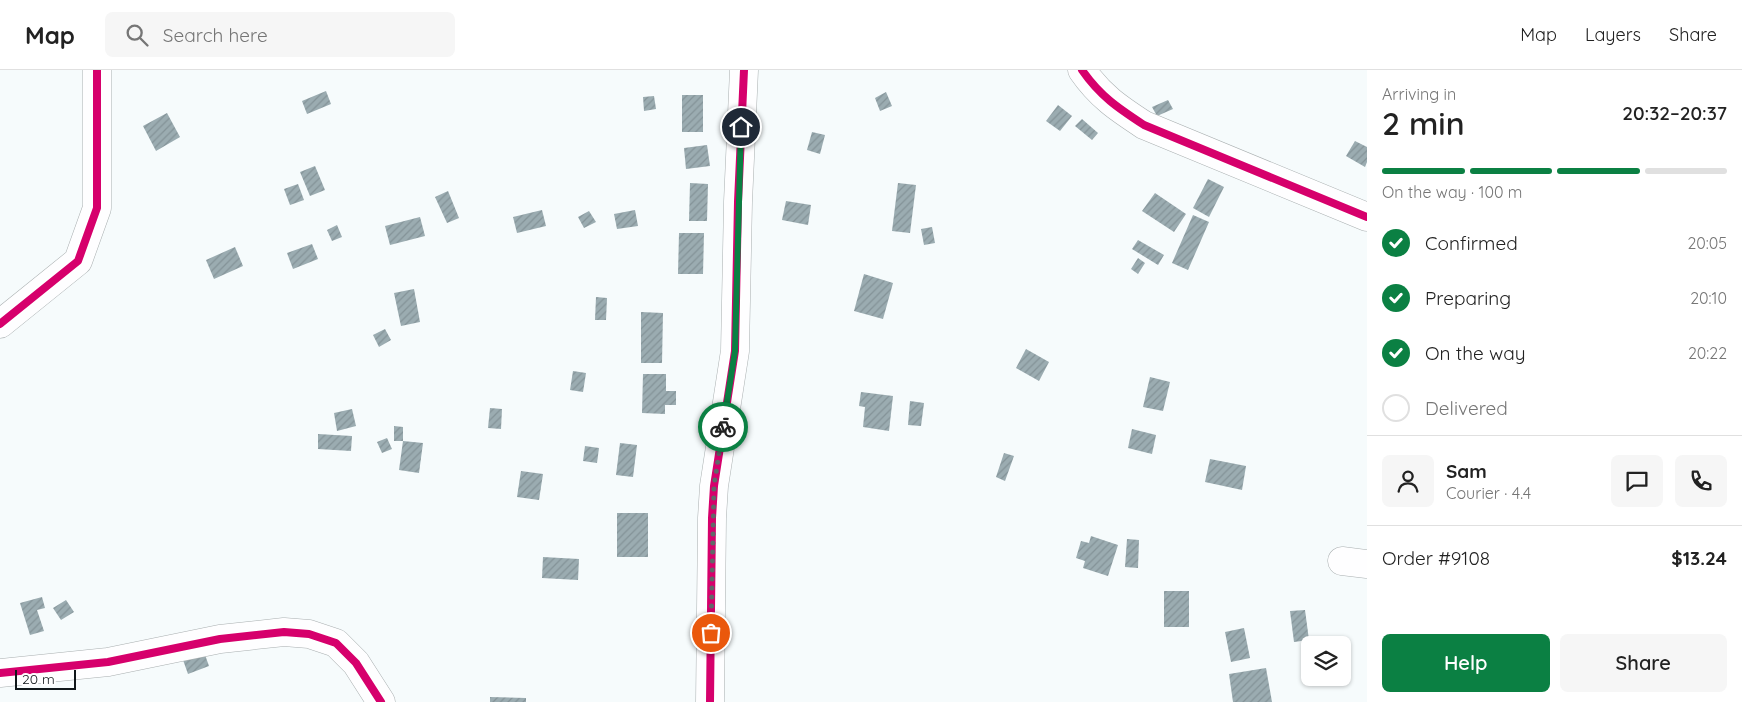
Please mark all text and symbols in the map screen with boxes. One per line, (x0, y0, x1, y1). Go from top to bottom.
search box (105, 12, 455, 57)
text: Map (25, 20, 75, 50)
icon: search (123, 21, 151, 49)
text: Search here (163, 23, 268, 47)
text: Map (1520, 23, 1557, 46)
text: Layers (1585, 23, 1641, 46)
text: Share (1669, 23, 1717, 46)
text: Arriving in (1382, 84, 1456, 104)
text: 20:32–20:37 (1622, 101, 1727, 125)
text: 2 min (1382, 103, 1465, 143)
pin (720, 106, 762, 148)
icon: home (727, 113, 755, 141)
text: On the way · 100 m (1382, 182, 1522, 202)
icon: check (1382, 229, 1410, 257)
text: Confirmed (1425, 231, 1518, 255)
text: 20:05 (1687, 233, 1727, 253)
icon: check (1382, 284, 1410, 312)
text: Preparing (1425, 286, 1511, 310)
text: 20:10 (1690, 288, 1727, 308)
icon: check (1382, 339, 1410, 367)
text: On the way (1425, 341, 1526, 365)
text: 20:22 (1688, 343, 1727, 363)
text: Delivered (1425, 396, 1508, 420)
courier (698, 402, 748, 452)
icon: bike (709, 413, 737, 441)
button: person (1382, 455, 1434, 507)
button: chat (1611, 455, 1663, 507)
button: phone (1675, 455, 1727, 507)
text: Sam (1446, 459, 1487, 483)
text: Courier · 4.4 (1446, 483, 1531, 503)
text: Order #9108 (1382, 546, 1490, 570)
text: $13.24 (1671, 546, 1727, 570)
pin (690, 612, 732, 654)
icon: bag (697, 619, 725, 647)
button: Help (1382, 634, 1550, 692)
button: Share (1560, 634, 1727, 692)
map controls (1301, 636, 1351, 686)
button: layers (1301, 636, 1351, 686)
scale bar (15, 667, 76, 690)
text: 20 m (22, 670, 55, 688)

